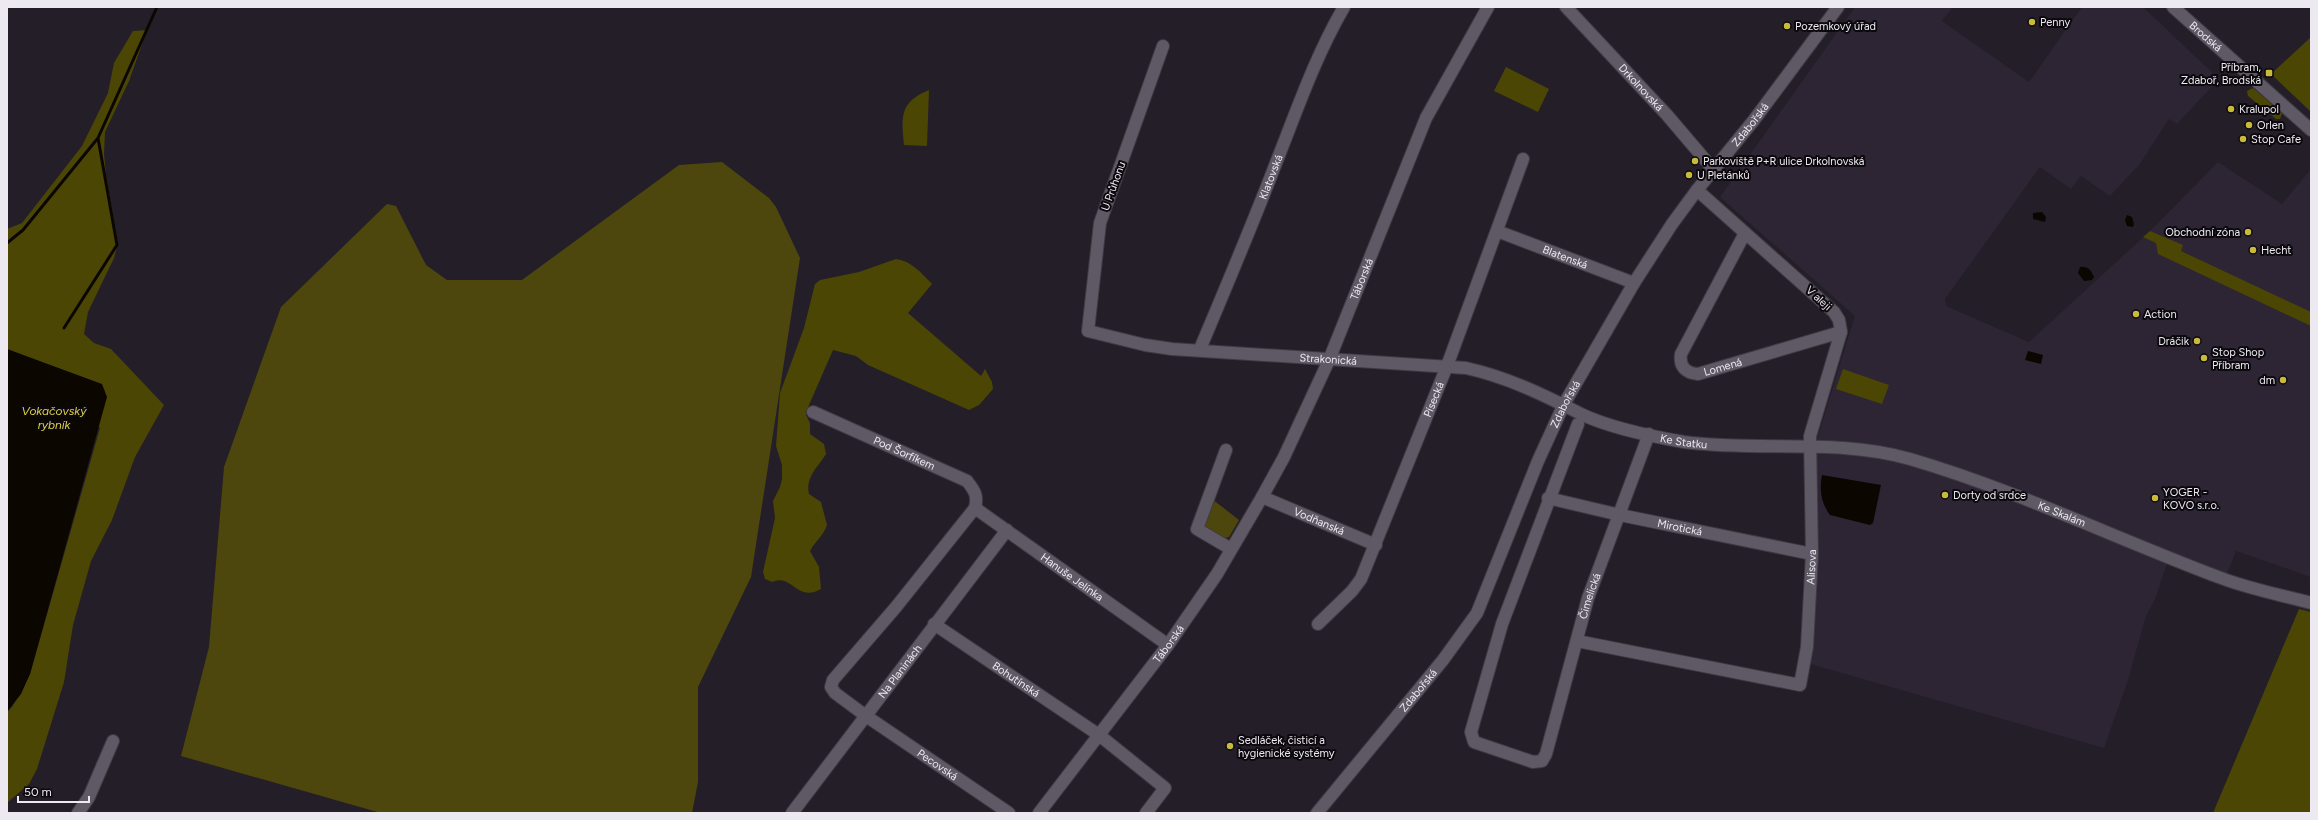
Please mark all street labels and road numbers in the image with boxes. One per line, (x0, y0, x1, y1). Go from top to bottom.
street label: Brodská (2187, 19, 2224, 55)
street label: Drkolnovská (1616, 62, 1666, 114)
street label: Zdabořská (1729, 101, 1771, 149)
street label: Klatovská (1256, 153, 1286, 201)
street label: U Průhonu (1099, 160, 1128, 213)
street label: Blatenská (1541, 243, 1589, 272)
street label: Táborská (1348, 257, 1376, 302)
street label: V aleji (1803, 284, 1834, 313)
street label: Strakonická (1299, 351, 1357, 368)
street label: Lomená (1702, 355, 1744, 379)
street label: Zdabořská (1548, 378, 1583, 430)
street label: Písecká (1421, 380, 1447, 419)
street label: Ke Statku (1659, 432, 1708, 451)
street label: Pod Šorfíkem (871, 434, 937, 473)
street label: Ke Skalám (2036, 499, 2087, 530)
street label: Vodňanská (1292, 505, 1346, 538)
street label: Mirotická (1656, 517, 1703, 539)
street label: Alisova (1804, 549, 1819, 585)
street label: Hanuše Jelínka (1038, 551, 1106, 604)
street label: Čimelická (1576, 571, 1604, 621)
street label: Táborská (1151, 623, 1187, 666)
street label: Na Planinách (876, 642, 925, 701)
street label: Bohutínská (990, 659, 1042, 700)
street label: Zdabořská (1397, 667, 1440, 715)
street label: Pecovská (915, 747, 960, 783)

